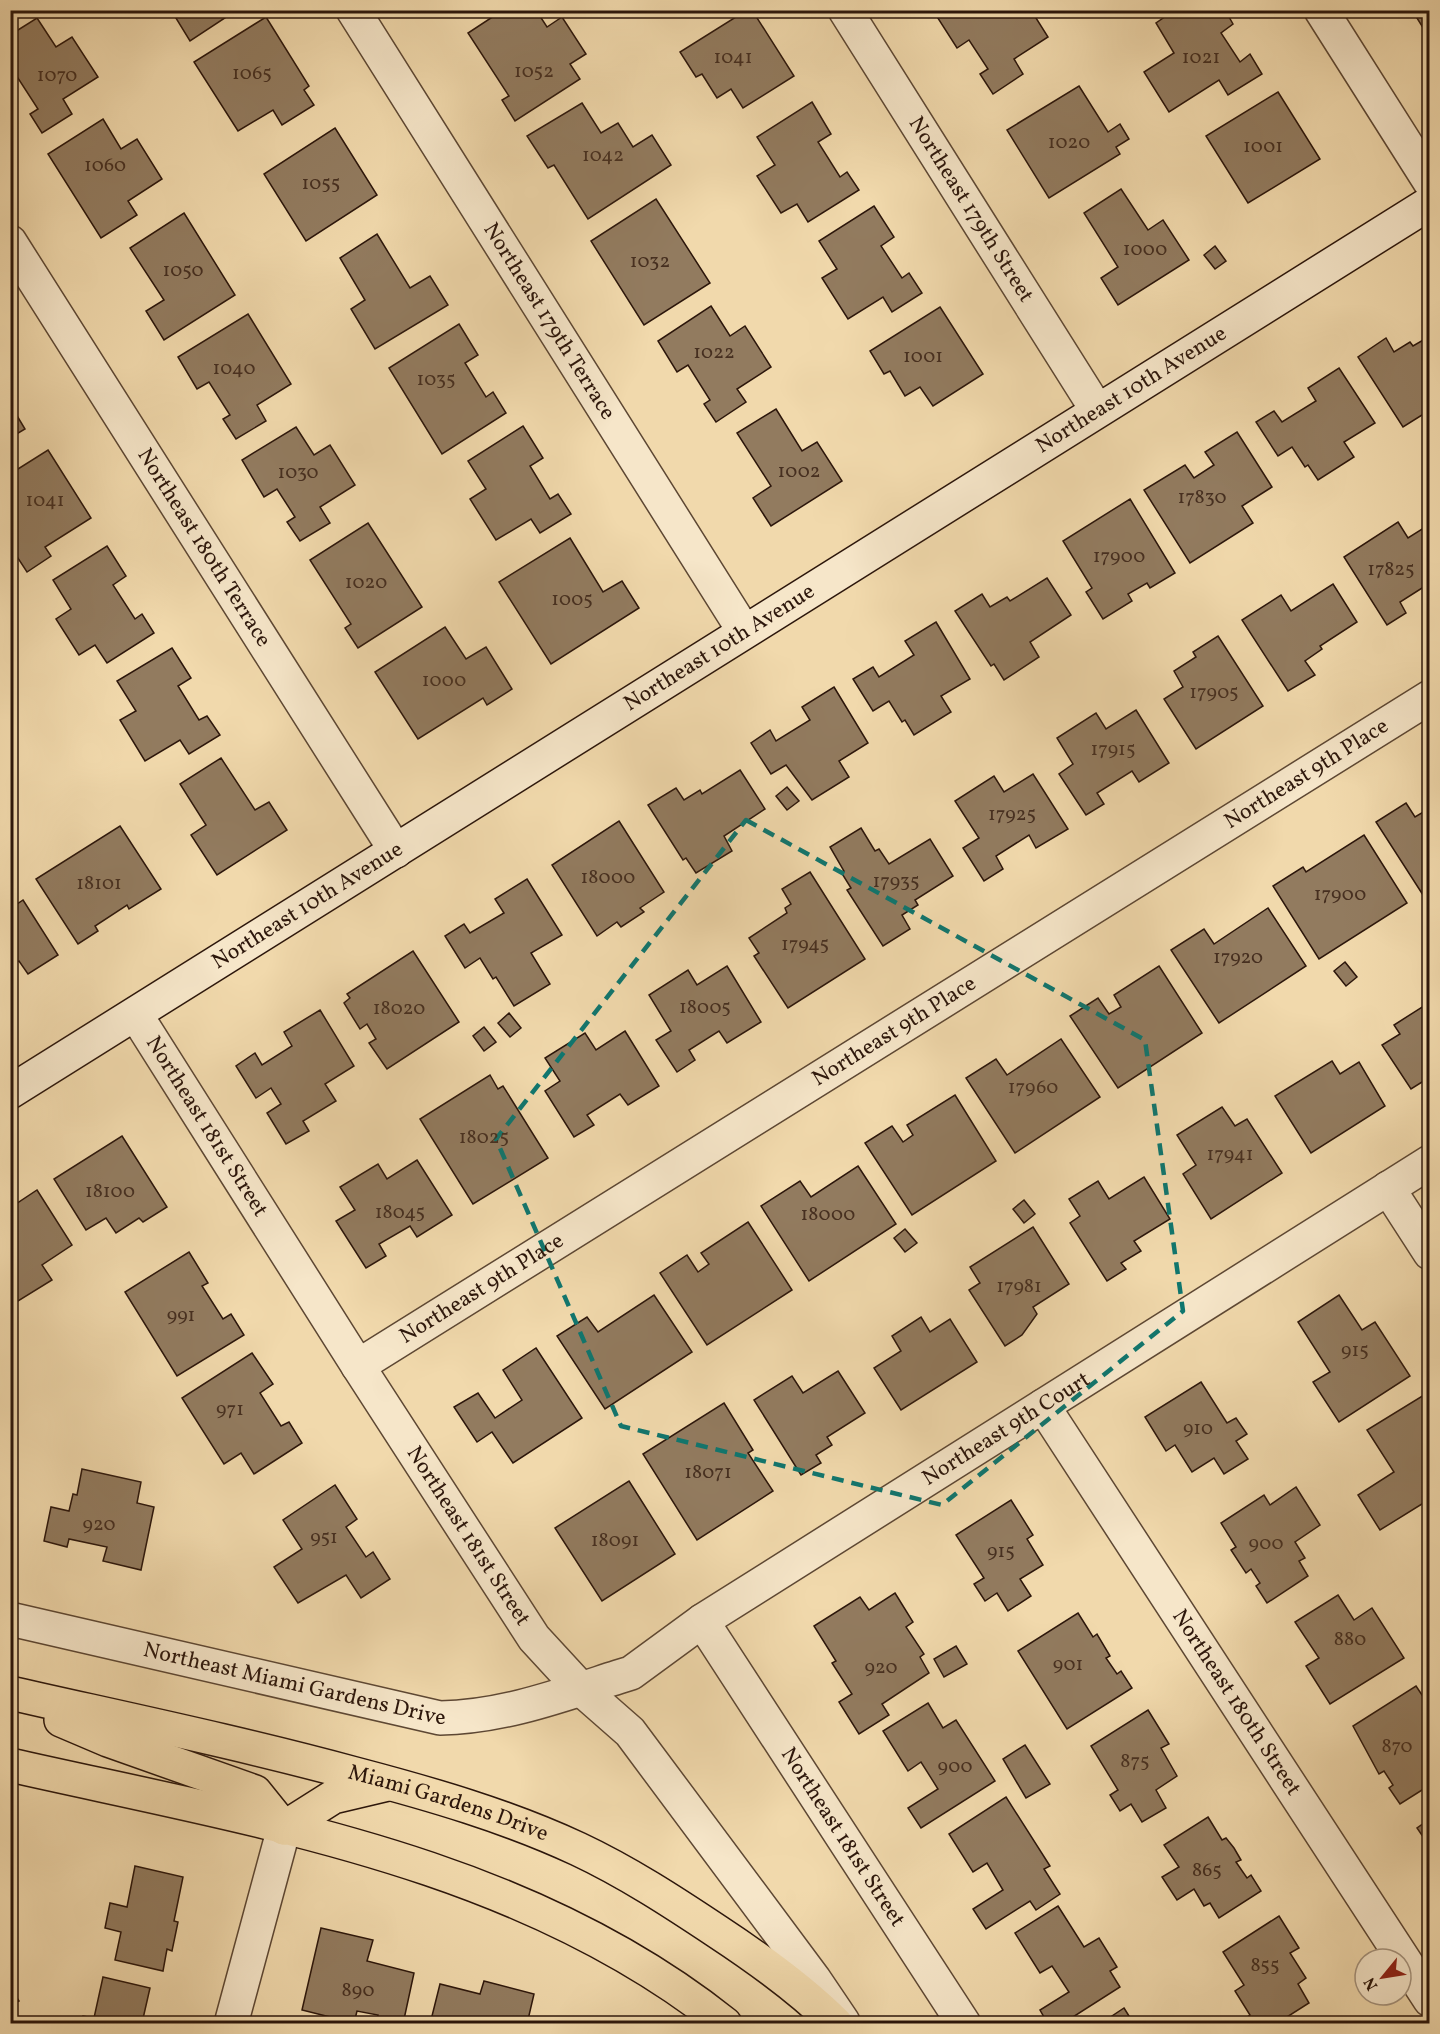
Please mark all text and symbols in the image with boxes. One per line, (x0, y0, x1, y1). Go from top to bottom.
house number: 1041 (714, 44, 752, 72)
house number: 1021 (1182, 44, 1220, 72)
house number: 1052 (514, 58, 554, 86)
house number: 1065 (232, 60, 272, 88)
house number: 1070 (37, 62, 77, 90)
street label: Northeast 179th Street (901, 111, 1041, 309)
house number: 1020 (1048, 129, 1090, 157)
house number: 1001 (1243, 133, 1283, 161)
house number: 1042 (582, 142, 624, 170)
house number: 1060 (84, 152, 126, 180)
house number: 1055 (302, 170, 340, 198)
street label: Northeast 179th Terrace (475, 217, 623, 426)
house number: 1000 (1123, 236, 1167, 264)
house number: 1032 (630, 248, 670, 276)
house number: 1050 (163, 257, 203, 285)
street label: Northeast 10th Avenue (1030, 318, 1233, 462)
house number: 1022 (693, 339, 735, 367)
house number: 1001 (903, 343, 943, 371)
house number: 1040 (213, 355, 255, 383)
house number: 1035 (416, 366, 456, 394)
street label: Northeast 180th Terrace (129, 442, 278, 653)
house number: 1002 (778, 458, 820, 486)
house number: 1030 (277, 459, 319, 487)
house number: 17830 (1178, 484, 1226, 512)
house number: 1041 (26, 487, 64, 515)
house number: 17900 (1093, 543, 1145, 571)
house number: 17825 (1367, 556, 1415, 584)
house number: 1020 (345, 569, 387, 597)
street label: Northeast 10th Avenue (618, 576, 821, 719)
house number: 1005 (551, 586, 593, 614)
house number: 1000 (422, 667, 466, 695)
house number: 17905 (1189, 679, 1239, 707)
street label: Northeast 9th Place (1218, 711, 1395, 837)
house number: 17915 (1090, 736, 1136, 764)
house number: 17925 (988, 801, 1036, 829)
street label: Northeast 10th Avenue (206, 834, 409, 977)
house number: 18000 (581, 864, 635, 892)
house number: 17935 (872, 868, 920, 896)
house number: 18101 (76, 870, 122, 898)
house number: 17900 (1314, 881, 1366, 909)
house number: 17945 (781, 931, 829, 959)
house number: 17920 (1213, 944, 1263, 972)
street label: Northeast 9th Place (806, 968, 982, 1094)
house number: 18005 (679, 994, 731, 1022)
house number: 18020 (373, 995, 425, 1023)
street label: Northeast 181st Street (138, 1030, 276, 1223)
house number: 17960 (1008, 1074, 1058, 1102)
house number: 18025 (459, 1124, 509, 1152)
house number: 17941 (1207, 1141, 1253, 1169)
house number: 18100 (85, 1178, 135, 1206)
house number: 18045 (375, 1199, 425, 1227)
house number: 18000 (801, 1201, 855, 1229)
street label: Northeast 9th Place (394, 1226, 570, 1352)
house number: 17981 (996, 1273, 1042, 1301)
house number: 991 (167, 1302, 195, 1330)
house number: 915 (1341, 1337, 1369, 1365)
street label: Northeast 9th Court (916, 1364, 1097, 1494)
house number: 971 (216, 1396, 244, 1424)
house number: 910 (1183, 1415, 1213, 1443)
street label: Northeast 181st Street (398, 1440, 538, 1632)
house number: 18071 (684, 1459, 732, 1487)
house number: 920 (83, 1511, 115, 1539)
house number: 951 (310, 1524, 338, 1552)
house number: 18091 (591, 1527, 639, 1555)
house number: 900 (1248, 1530, 1284, 1558)
house number: 915 (987, 1538, 1015, 1566)
street label: Northeast 180th Street (1164, 1603, 1309, 1802)
house number: 880 (1334, 1626, 1366, 1654)
street label: Northeast Miami Gardens Drive (140, 1635, 446, 1734)
house number: 901 (1053, 1651, 1083, 1679)
house number: 920 (865, 1654, 897, 1682)
house number: 870 (1381, 1733, 1413, 1761)
street label: Northeast 181st Street (773, 1741, 913, 1933)
house number: 875 (1120, 1748, 1150, 1776)
house number: 900 (937, 1753, 973, 1781)
street label: Miami Gardens Drive (345, 1757, 553, 1850)
house number: 865 (1192, 1857, 1222, 1885)
north arrow (1353, 1947, 1413, 2007)
house number: 855 (1250, 1952, 1280, 1980)
text: N (1359, 1973, 1384, 1994)
house number: 890 (342, 1977, 374, 2005)

